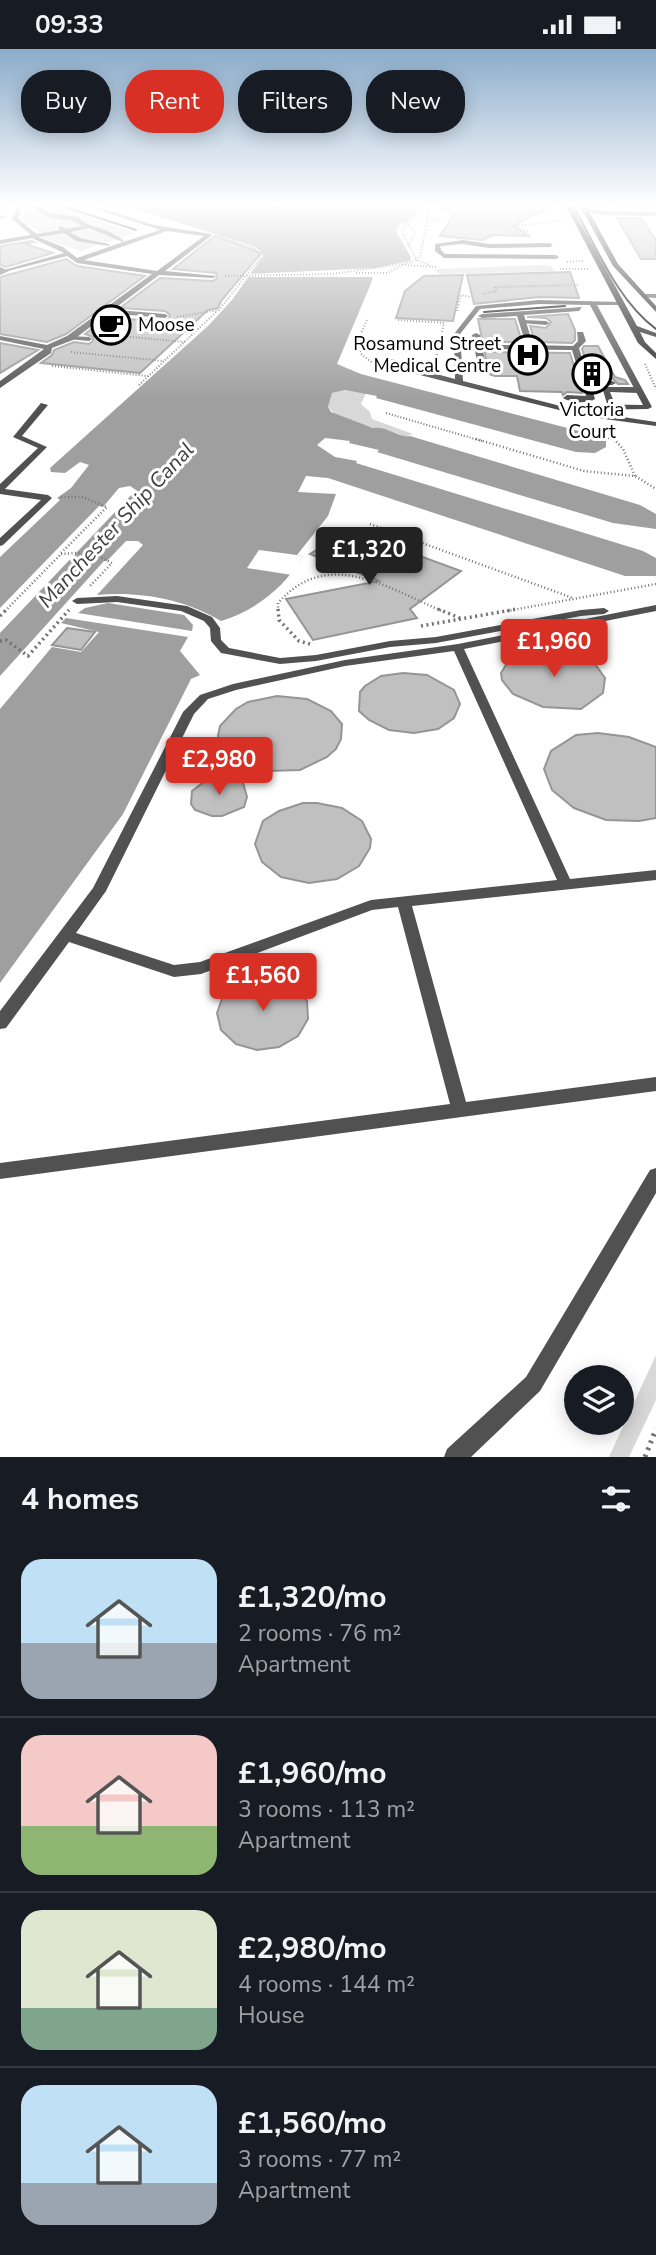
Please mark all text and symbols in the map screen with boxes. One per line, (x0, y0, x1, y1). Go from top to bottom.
text: 09:33 (35, 7, 104, 42)
chip: Buy (21, 70, 111, 133)
chip: Rent (125, 70, 224, 133)
chip: Filters (238, 70, 352, 133)
chip: New (366, 70, 465, 133)
cafe icon: Moose (90, 304, 132, 346)
place label: Moose (138, 312, 195, 338)
place label: Rosamund Street Medical Centre (353, 331, 501, 379)
hospital icon: Rosamund Street Medical Centre (507, 334, 549, 376)
building icon: Victoria Court (571, 353, 613, 395)
place label: Victoria Court (559, 397, 624, 445)
water label: Manchester Ship Canal (32, 436, 200, 614)
pin: £1,320 (312, 527, 426, 587)
text: £1,320 (332, 534, 406, 565)
pin: £1,960 (497, 619, 611, 679)
text: £1,960 (517, 626, 591, 657)
pin: £2,980 (162, 737, 276, 797)
text: £2,980 (182, 744, 256, 775)
pin: £1,560 (206, 953, 320, 1013)
text: £1,560 (226, 960, 300, 991)
map controls (564, 1365, 634, 1435)
button: layers (564, 1365, 634, 1435)
text: 4 homes (21, 1479, 139, 1520)
icon: filters (597, 1480, 635, 1518)
text: £1,320/mo (238, 1577, 387, 1618)
icon: home (77, 1587, 161, 1671)
text: 2 rooms · 76 m² (238, 1618, 401, 1649)
text: Apartment (238, 1649, 350, 1680)
text: £1,960/mo (238, 1753, 387, 1794)
icon: home (77, 1763, 161, 1847)
text: 3 rooms · 113 m² (238, 1794, 415, 1825)
text: Apartment (238, 1825, 350, 1856)
text: £2,980/mo (238, 1928, 387, 1969)
icon: home (77, 1938, 161, 2022)
text: 4 rooms · 144 m² (238, 1969, 415, 2000)
text: House (238, 2000, 305, 2031)
text: £1,560/mo (238, 2103, 387, 2144)
icon: home (77, 2113, 161, 2197)
text: 3 rooms · 77 m² (238, 2144, 401, 2175)
text: Apartment (238, 2175, 350, 2206)

